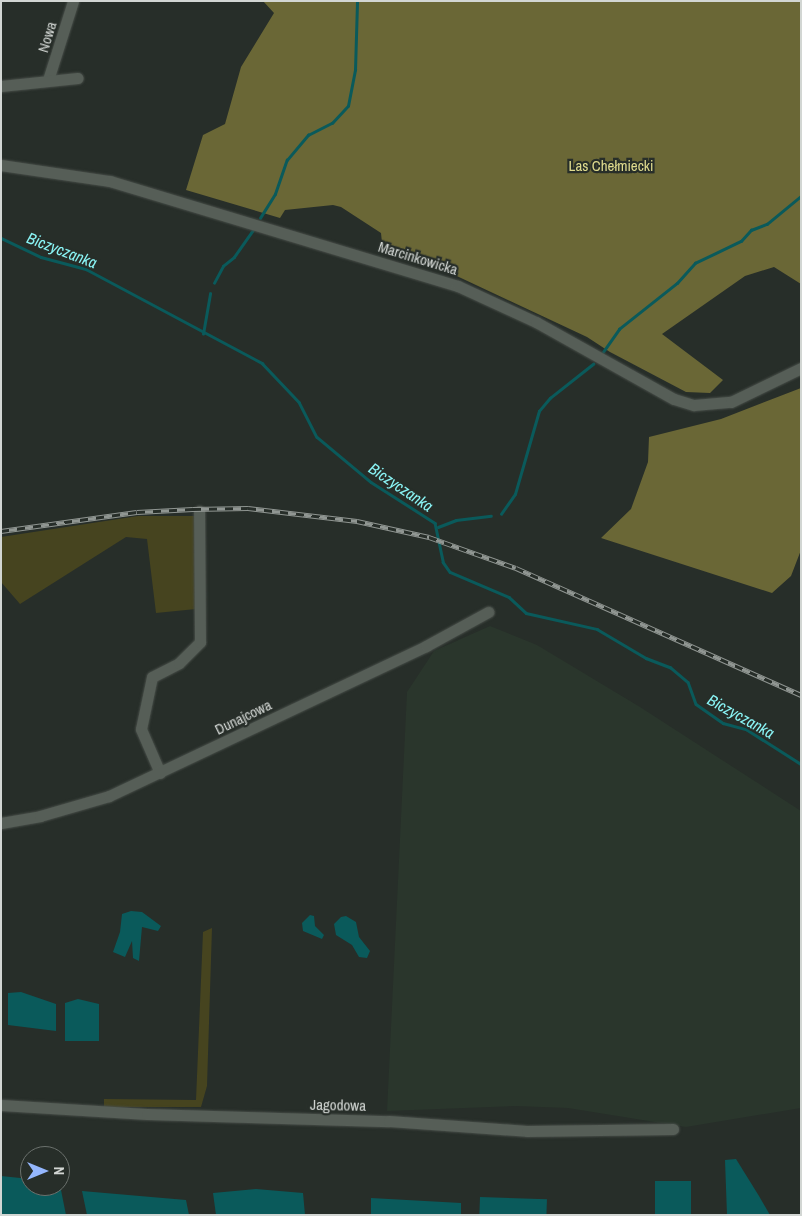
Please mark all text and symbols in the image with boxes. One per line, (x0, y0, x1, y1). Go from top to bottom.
street label: Nowa (34, 19, 60, 55)
park label: Las Chełmiecki (569, 157, 653, 175)
water label: Biczyczanka (24, 228, 100, 272)
street label: Marcinkowicka (376, 237, 460, 279)
water label: Biczyczanka (365, 458, 437, 516)
water label: Biczyczanka (704, 690, 778, 742)
street label: Dunajcowa (212, 696, 274, 738)
street label: Jagodowa (310, 1096, 366, 1114)
north arrow (20, 1146, 70, 1196)
text: N (50, 1167, 68, 1175)

